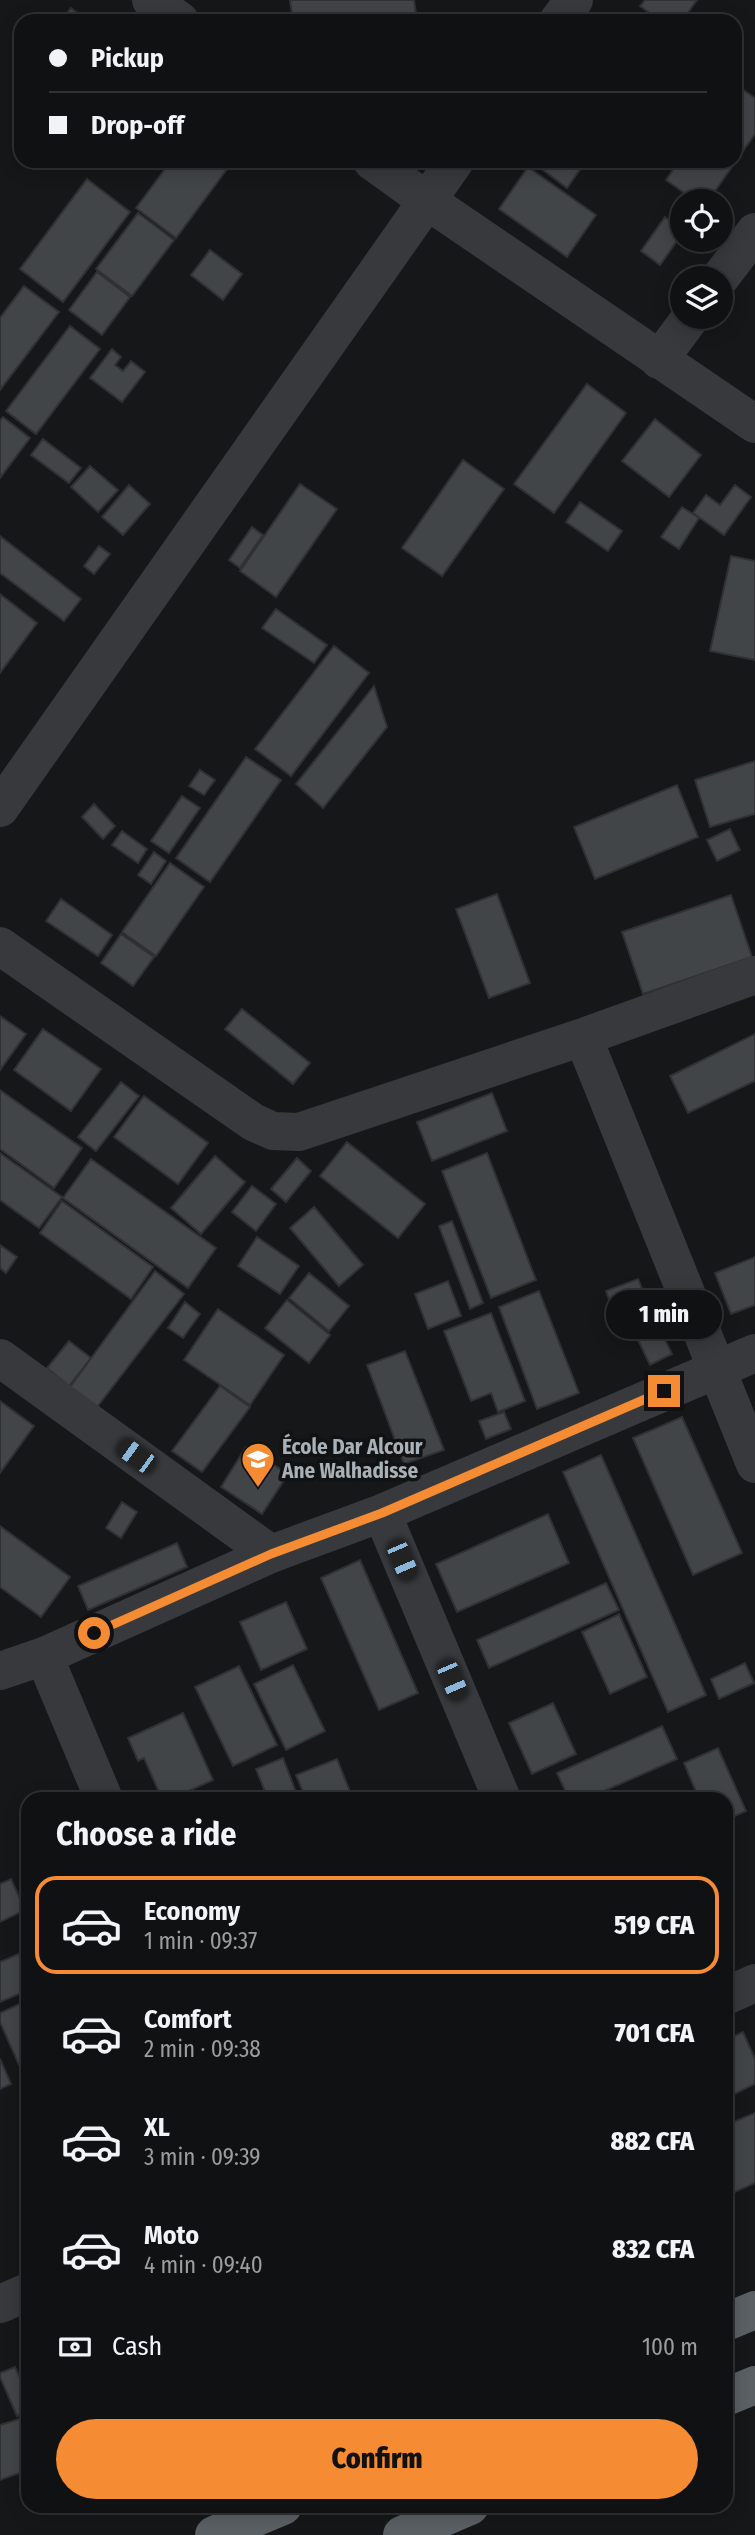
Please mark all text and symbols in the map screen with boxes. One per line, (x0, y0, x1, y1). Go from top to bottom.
text: Pickup (91, 43, 164, 74)
text: Drop-off (91, 110, 184, 141)
map controls (670, 189, 733, 329)
button: locate (670, 189, 733, 252)
button: layers (670, 266, 733, 329)
callout: 1 min (606, 1290, 722, 1338)
text: 1 min (639, 1300, 689, 1328)
route end (648, 1375, 680, 1407)
place label: École Dar Alcour Ane Walhadisse (281, 1433, 423, 1484)
car (113, 1435, 160, 1477)
school or university icon: École Dar Alcour Ane Walhadisse (239, 1440, 277, 1489)
car (385, 1537, 420, 1583)
route start (78, 1617, 110, 1649)
car (435, 1657, 470, 1703)
text: Choose a ride (56, 1815, 237, 1853)
icon: car (60, 1894, 123, 1957)
text: Economy (144, 1896, 240, 1927)
text: 519 CFA (614, 1910, 694, 1941)
text: 1 min · 09:37 (144, 1927, 257, 1955)
icon: car (60, 2002, 123, 2065)
text: Comfort (144, 2004, 232, 2035)
text: 701 CFA (614, 2018, 694, 2049)
text: 2 min · 09:38 (144, 2035, 261, 2063)
icon: car (60, 2110, 123, 2173)
text: XL (144, 2112, 170, 2143)
text: 882 CFA (611, 2126, 694, 2157)
text: 3 min · 09:39 (144, 2143, 260, 2171)
icon: car (60, 2218, 123, 2281)
text: Moto (144, 2220, 199, 2251)
text: 832 CFA (612, 2234, 694, 2265)
text: 4 min · 09:40 (144, 2251, 263, 2279)
icon: cash (56, 2328, 94, 2366)
text: Cash (112, 2331, 162, 2362)
text: 100 m (642, 2333, 698, 2361)
button: Confirm (56, 2419, 698, 2499)

